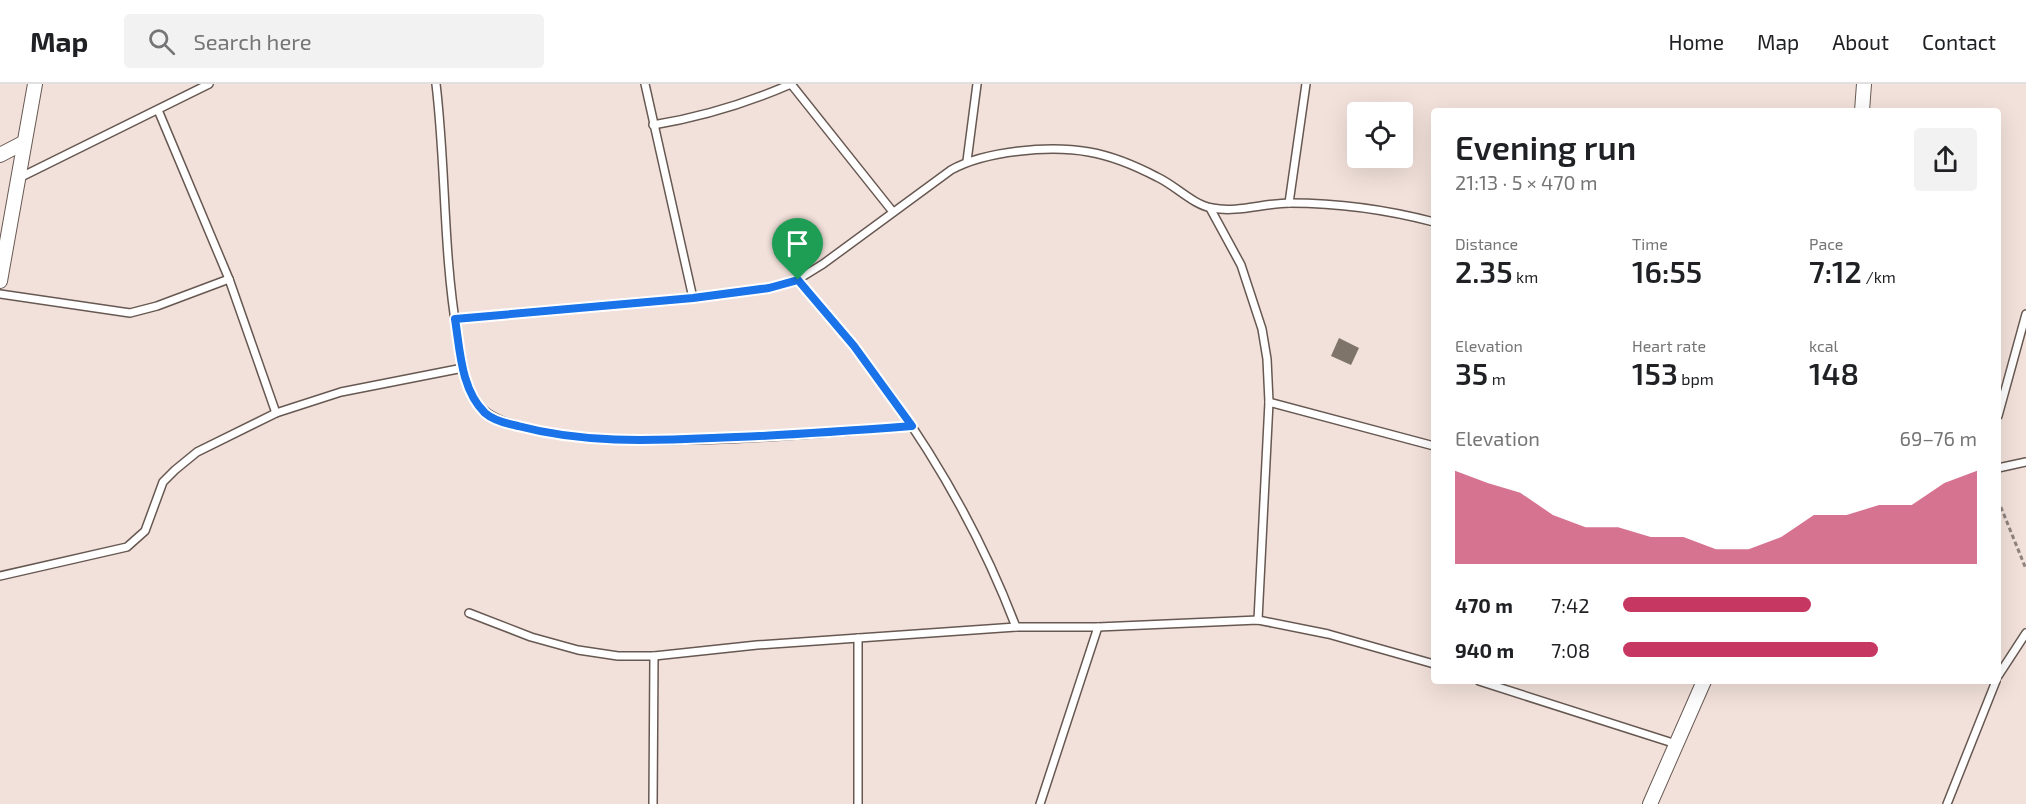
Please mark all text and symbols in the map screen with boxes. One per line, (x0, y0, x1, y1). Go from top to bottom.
search box (124, 14, 544, 68)
text: Map (30, 24, 88, 58)
icon: search (145, 25, 178, 58)
text: Search here (193, 28, 312, 54)
text: Home (1668, 29, 1724, 54)
text: Map (1757, 29, 1799, 54)
text: About (1832, 29, 1889, 54)
text: Contact (1922, 29, 1996, 54)
map controls (1347, 102, 1413, 168)
button: locate (1347, 102, 1413, 168)
text: Evening run (1455, 127, 1636, 167)
button: share (1914, 128, 1977, 191)
text: 21:13 · 5 × 470 m (1455, 170, 1598, 194)
pin (772, 218, 823, 280)
icon: arrive (781, 227, 814, 260)
text: Distance (1455, 234, 1518, 253)
text: Time (1632, 234, 1668, 253)
text: Pace (1809, 234, 1843, 253)
text: 2.35 (1455, 253, 1513, 289)
text: 16:55 (1632, 253, 1702, 289)
text: 7:12 (1809, 253, 1862, 289)
text: km (1513, 267, 1538, 286)
text: /km (1862, 267, 1896, 286)
text: Elevation (1455, 336, 1523, 355)
text: Heart rate (1632, 336, 1706, 355)
text: kcal (1809, 336, 1838, 355)
text: 35 (1455, 355, 1488, 391)
text: 153 (1632, 355, 1678, 391)
text: 148 (1809, 355, 1859, 391)
text: m (1488, 369, 1506, 388)
text: bpm (1678, 369, 1714, 388)
text: Elevation (1455, 426, 1540, 450)
text: 69–76 m (1899, 426, 1977, 450)
text: 470 m (1455, 593, 1513, 617)
text: 7:42 (1551, 593, 1590, 617)
text: 940 m (1455, 638, 1514, 662)
text: 7:08 (1551, 638, 1590, 662)

